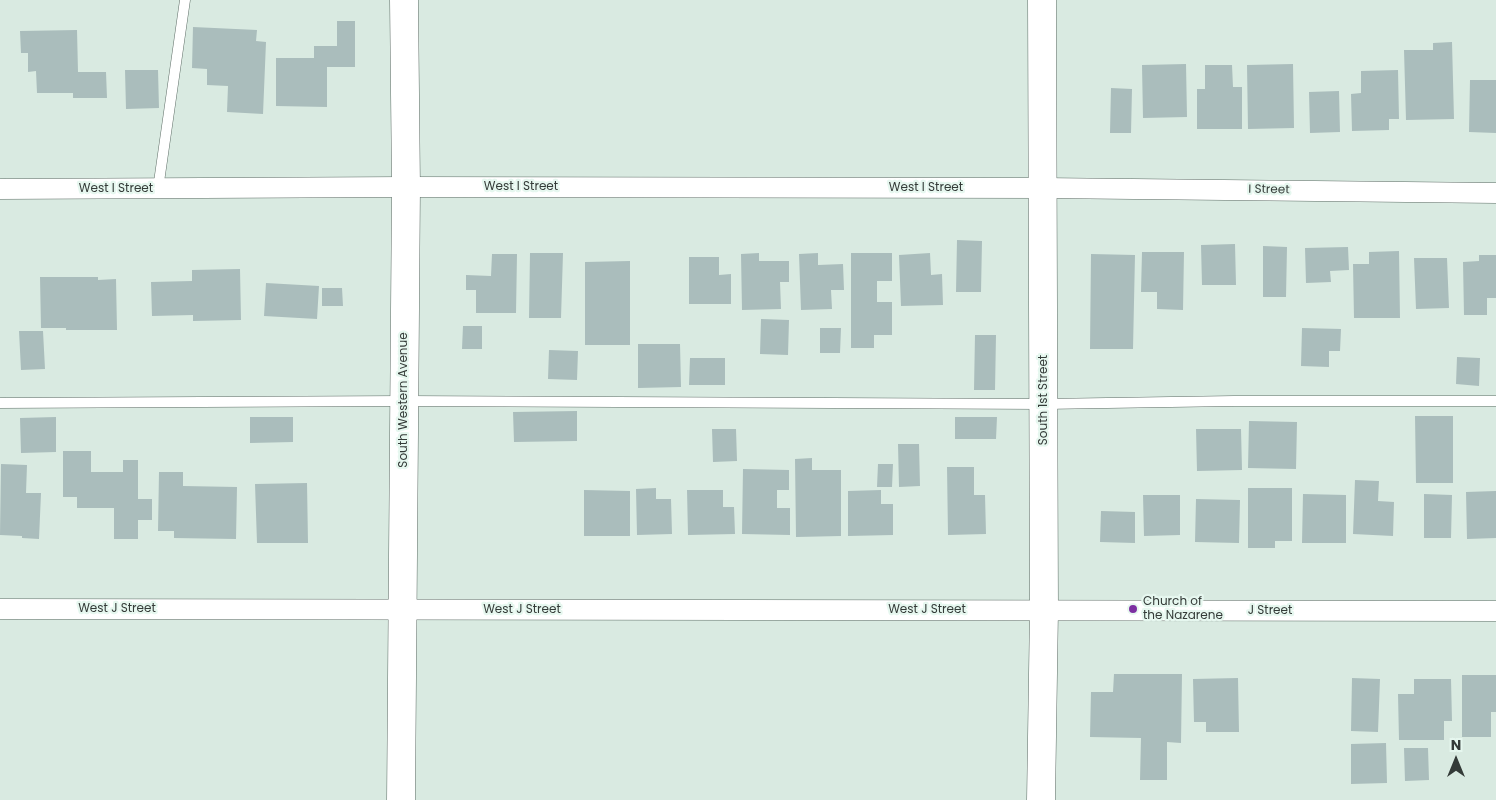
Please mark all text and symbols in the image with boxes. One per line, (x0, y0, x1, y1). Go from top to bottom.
street label: West I Street (484, 180, 558, 194)
street label: West I Street (889, 181, 963, 195)
street label: West I Street (79, 182, 153, 196)
street label: I Street (1248, 182, 1290, 198)
street label: South Western Avenue (397, 332, 411, 468)
street label: South 1st Street (1037, 355, 1051, 445)
place label: Church of the Nazarene (1143, 595, 1223, 623)
street label: West J Street (78, 602, 156, 616)
street label: West J Street (483, 603, 561, 617)
street label: West J Street (888, 603, 966, 617)
marker: Church of the Nazarene (1127, 603, 1139, 615)
street label: J Street (1248, 604, 1292, 618)
north arrow (1431, 735, 1481, 785)
text: N (1451, 735, 1461, 755)

